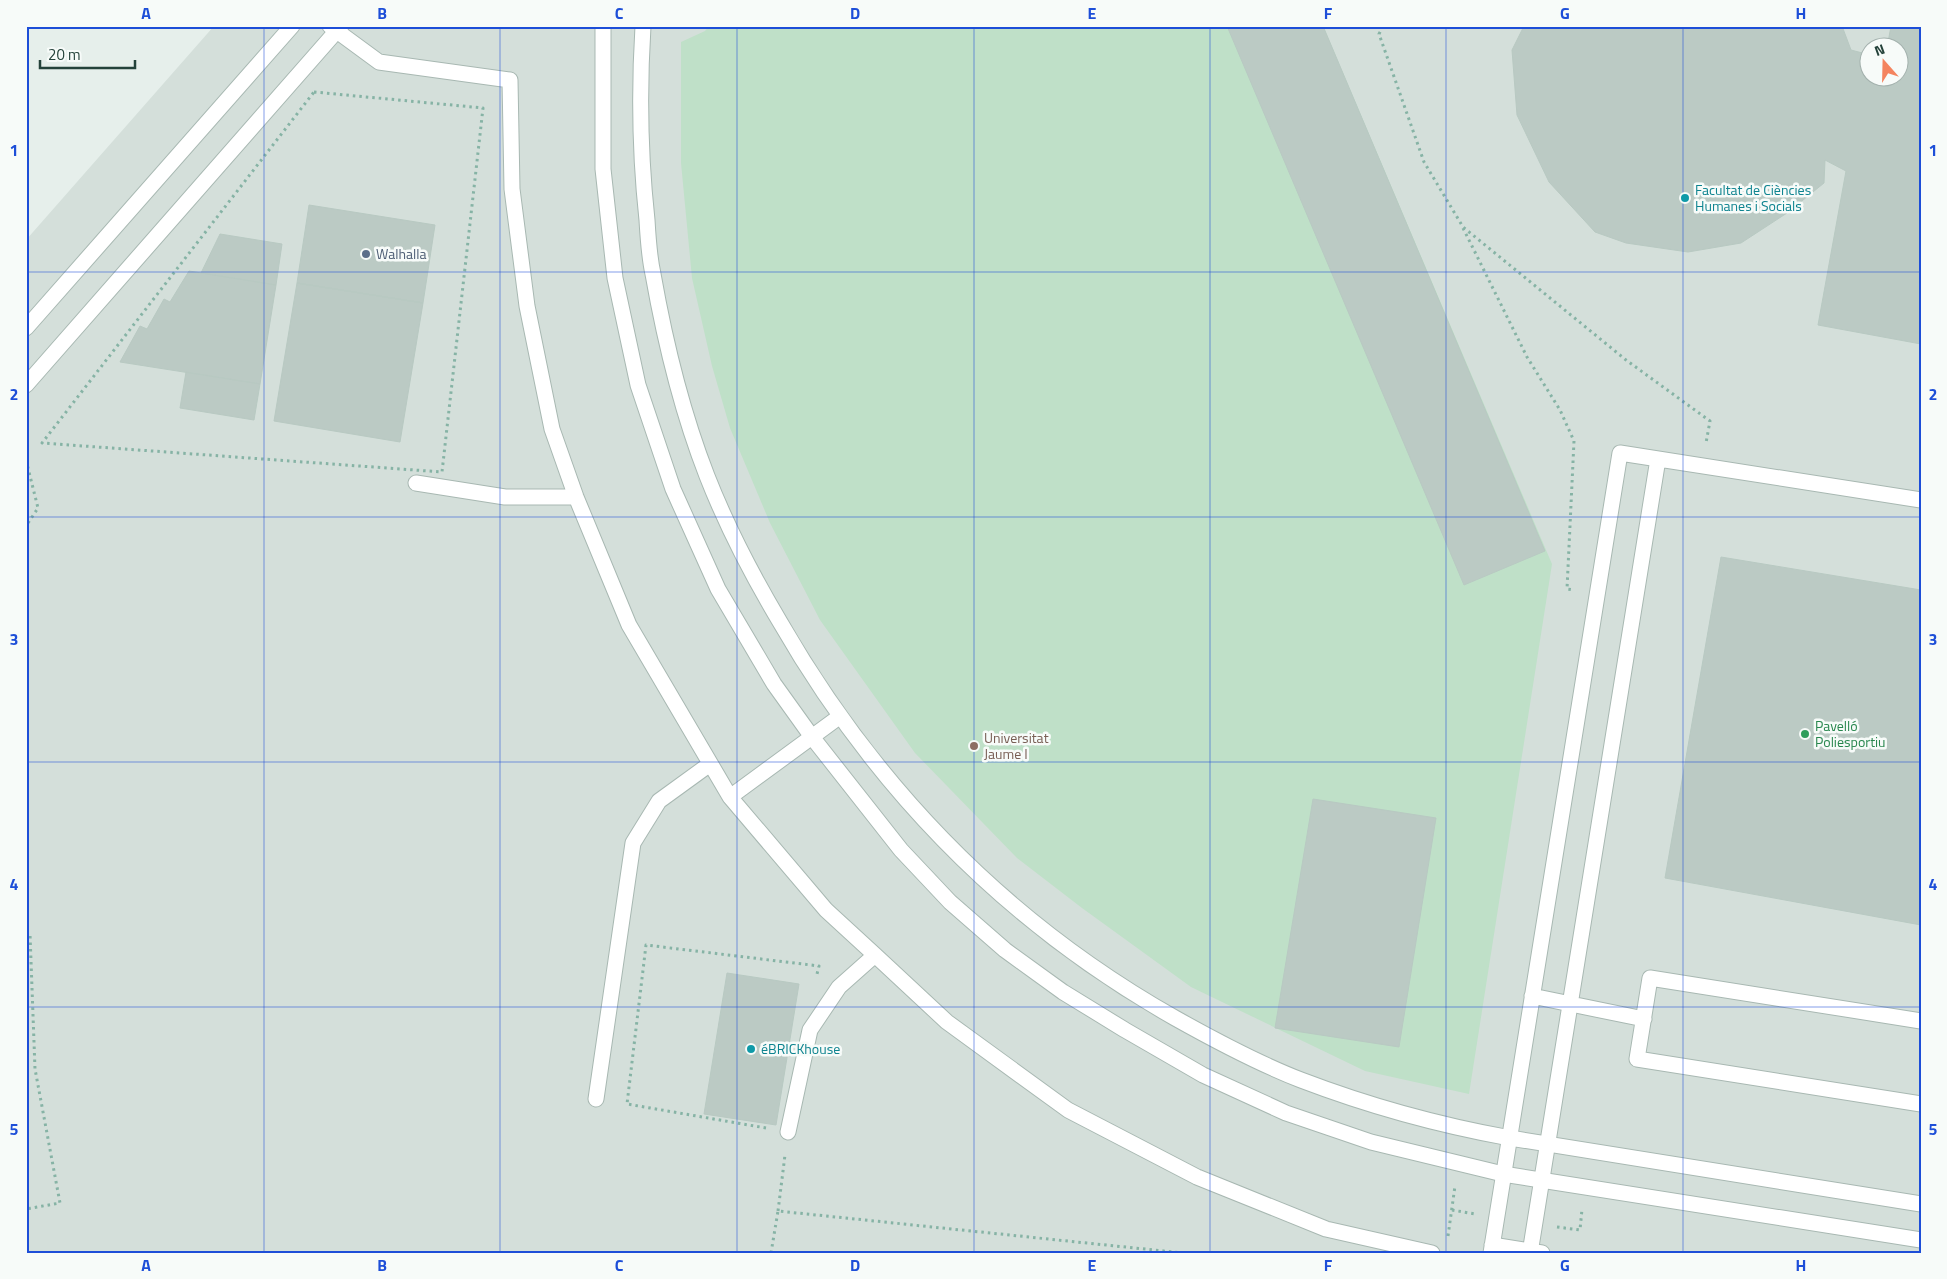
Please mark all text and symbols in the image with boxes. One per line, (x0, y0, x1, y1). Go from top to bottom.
text: A (141, 1, 151, 25)
text: B (377, 1, 387, 25)
text: C (615, 1, 624, 25)
text: D (850, 1, 860, 25)
text: E (1088, 1, 1097, 25)
text: F (1324, 1, 1333, 25)
text: G (1560, 1, 1570, 25)
text: H (1796, 1, 1806, 25)
scale bar (40, 38, 135, 70)
north arrow (1860, 38, 1910, 88)
text: N (1871, 38, 1888, 61)
text: 20 m (48, 43, 81, 66)
text: 1 (10, 138, 18, 162)
text: 1 (1929, 138, 1937, 162)
place label: Facultat de Ciències Humanes i Socials (1695, 179, 1811, 216)
marker: Facultat de Ciències Humanes i Socials (1679, 192, 1691, 204)
place label: Walhalla (376, 243, 426, 264)
marker: Walhalla (360, 248, 372, 260)
text: 2 (10, 382, 18, 406)
text: 2 (1929, 382, 1937, 406)
text: 3 (10, 627, 18, 651)
text: 3 (1929, 627, 1937, 651)
place label: Pavelló Poliesportiu (1815, 715, 1886, 752)
place label: Universitat Jaume I (984, 727, 1049, 764)
marker: Pavelló Poliesportiu (1799, 728, 1811, 740)
marker: Universitat Jaume I (968, 740, 980, 752)
text: 4 (10, 872, 19, 896)
text: 4 (1929, 872, 1938, 896)
place label: éBRICKhouse (761, 1038, 840, 1059)
marker: éBRICKhouse (745, 1043, 757, 1055)
text: 5 (10, 1117, 19, 1141)
text: 5 (1929, 1117, 1938, 1141)
text: A (141, 1253, 151, 1277)
text: B (377, 1253, 387, 1277)
text: C (615, 1253, 624, 1277)
text: D (850, 1253, 860, 1277)
text: E (1088, 1253, 1097, 1277)
text: F (1324, 1253, 1333, 1277)
text: G (1560, 1253, 1570, 1277)
text: H (1796, 1253, 1806, 1277)

